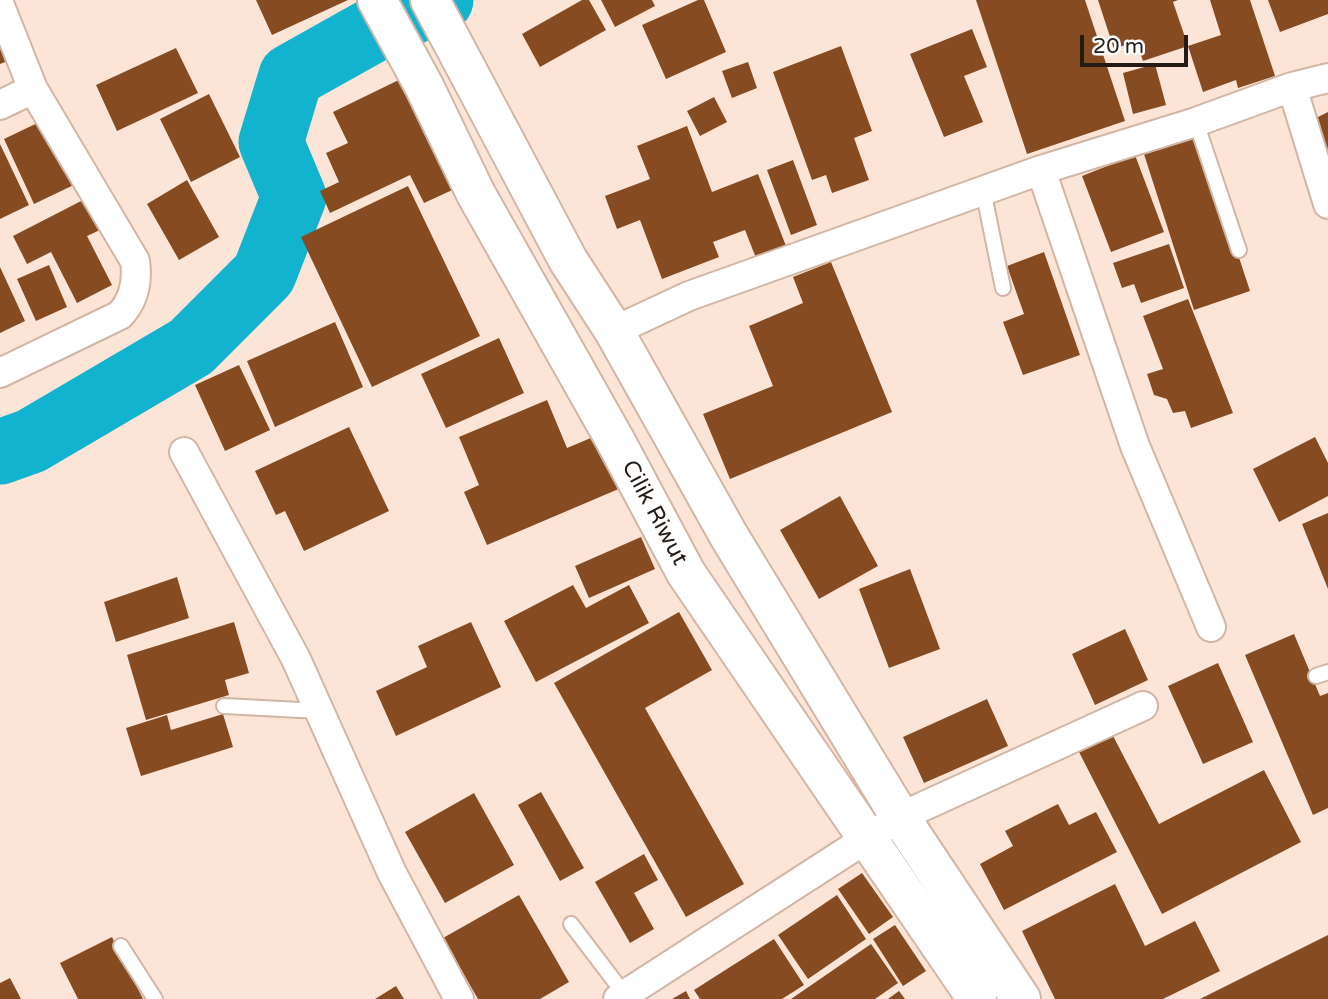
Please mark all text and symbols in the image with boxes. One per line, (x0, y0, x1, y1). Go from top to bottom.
scale bar (1083, 21, 1192, 65)
text: 20 m (1093, 34, 1144, 59)
street label: Cilik Riwut (615, 456, 693, 570)

